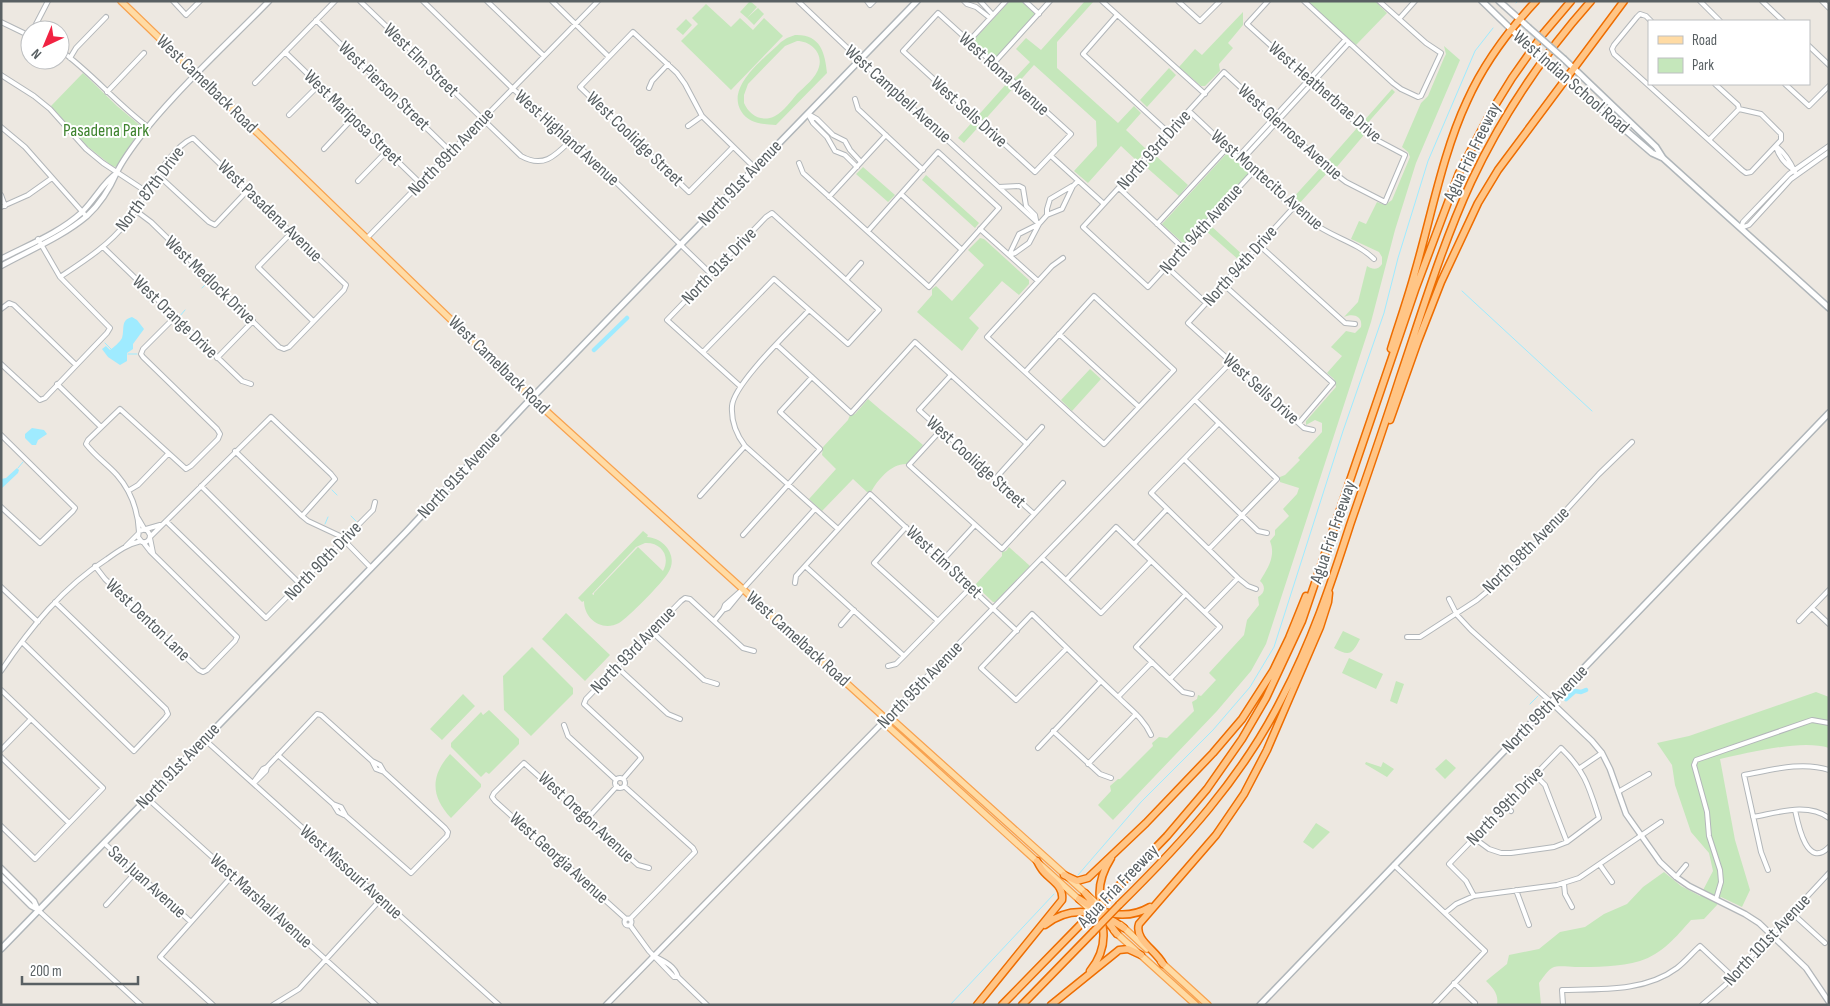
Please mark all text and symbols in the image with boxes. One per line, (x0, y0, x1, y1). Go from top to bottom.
street label: West Elm Street (379, 19, 463, 101)
north arrow (20, 20, 70, 70)
legend (1648, 20, 1810, 85)
street label: West Indian School Road (1509, 26, 1633, 138)
street label: West Roma Avenue (954, 28, 1054, 120)
street label: West Camelback Road (152, 31, 262, 137)
text: Road (1692, 31, 1717, 50)
street label: West Pierson Street (334, 37, 434, 135)
street label: West Heatherbrae Drive (1264, 37, 1386, 147)
street label: West Campbell Avenue (840, 41, 956, 147)
text: N (28, 45, 45, 63)
text: Park (1692, 56, 1714, 75)
street label: West Mariposa Street (299, 66, 407, 171)
street label: West Sells Drive (926, 72, 1012, 152)
street label: West Glenrosa Avenue (1233, 80, 1347, 184)
street label: West Highland Avenue (510, 86, 624, 190)
street label: West Coolidge Street (582, 87, 688, 191)
street label: Agua Fria Freeway (1439, 99, 1505, 206)
street label: North 89th Avenue (404, 104, 498, 200)
street label: North 93rd Drive (1113, 106, 1195, 194)
park label: Pasadena Park (63, 120, 149, 141)
street label: West Montecito Avenue (1206, 125, 1328, 235)
street label: North 91st Avenue (694, 136, 786, 230)
street label: North 87th Drive (111, 142, 189, 236)
street label: West Pasadena Avenue (213, 156, 327, 266)
street label: North 94th Avenue (1155, 180, 1247, 278)
street label: North 94th Drive (1198, 221, 1282, 311)
street label: North 91st Drive (677, 223, 761, 309)
street label: West Medlock Drive (160, 231, 260, 329)
street label: West Orange Drive (128, 271, 222, 363)
street label: West Camelback Road (444, 312, 554, 418)
street label: West Sells Drive (1218, 349, 1304, 429)
street label: West Coolidge Street (922, 412, 1030, 513)
street label: North 91st Avenue (413, 427, 505, 523)
street label: Agua Fria Freeway (1305, 478, 1360, 587)
street label: North 98th Avenue (1478, 502, 1574, 598)
street label: North 90th Drive (280, 517, 366, 605)
street label: West Elm Street (902, 521, 987, 603)
street label: West Denton Lane (101, 574, 195, 666)
street label: West Camelback Road (742, 587, 854, 691)
street label: North 93rd Avenue (586, 602, 680, 698)
street label: North 95th Avenue (873, 637, 967, 733)
street label: North 99th Avenue (1498, 661, 1592, 757)
street label: North 91st Avenue (132, 719, 224, 813)
street label: North 99th Drive (1462, 762, 1548, 850)
street label: West Oregon Avenue (534, 767, 638, 867)
street label: West Georgia Avenue (505, 808, 613, 908)
street label: West Missouri Avenue (295, 820, 407, 924)
street label: Agua Fria Freeway (1072, 840, 1163, 933)
street label: San Juan Avenue (104, 841, 190, 923)
street label: West Marshall Avenue (205, 849, 317, 953)
street label: North 101st Avenue (1719, 890, 1815, 990)
scale bar (22, 954, 139, 986)
text: 200 m (30, 962, 62, 981)

